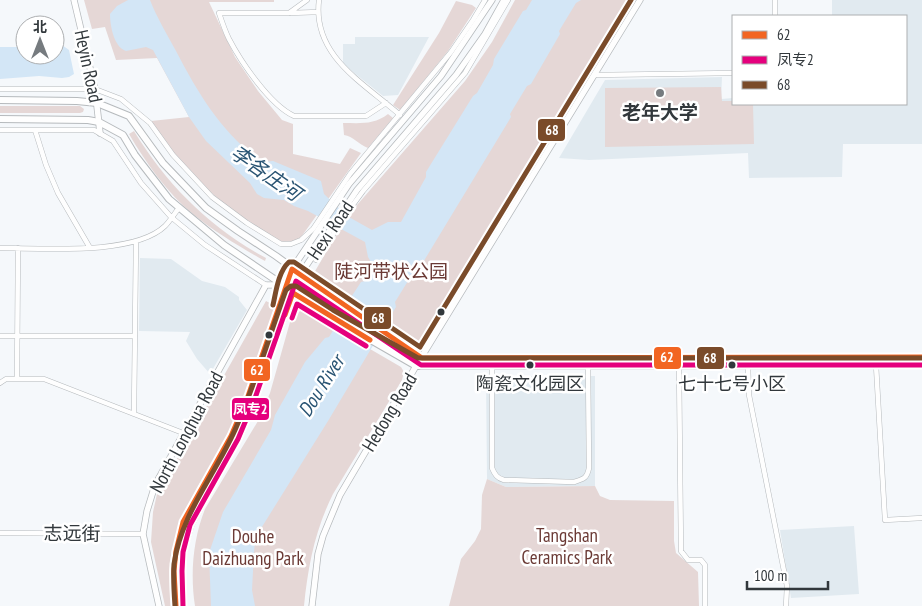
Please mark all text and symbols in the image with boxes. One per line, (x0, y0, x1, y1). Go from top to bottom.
north arrow (15, 15, 65, 65)
legend (732, 15, 907, 105)
text: 北 (33, 18, 47, 36)
text: 62 (777, 25, 791, 44)
street label: Heyin Road (70, 27, 108, 105)
text: 凤专2 (777, 50, 814, 69)
text: 68 (777, 75, 791, 94)
marker: 老年大学 (654, 87, 666, 99)
place label: 老年大学 (622, 100, 698, 124)
line badge: 68 (537, 118, 566, 142)
text: 68 (545, 121, 559, 139)
water label: 李各庄河 (226, 139, 309, 209)
street label: Hexi Road (302, 196, 358, 264)
park label: 陡河带状公园 (334, 259, 448, 283)
line badge: 68 (363, 306, 392, 330)
unlabelled marker (436, 307, 446, 317)
text: 68 (371, 309, 385, 327)
unlabelled marker (264, 330, 274, 340)
line badge: 62 (653, 346, 682, 370)
line badge: 68 (696, 346, 725, 370)
water label: Dou River (292, 348, 351, 422)
text: 62 (660, 348, 674, 366)
text: 68 (703, 349, 717, 367)
line badge: 62 (243, 358, 271, 382)
marker: 陶瓷文化园区 (525, 360, 535, 370)
marker: 七十七号小区 (727, 360, 737, 370)
text: 62 (250, 361, 264, 379)
street label: North Longhua Road (144, 367, 228, 497)
street label: Hedong Road (356, 368, 422, 456)
place label: 陶瓷文化园区 (476, 372, 584, 395)
place label: 七十七号小区 (678, 372, 786, 395)
line badge: 凤专2 (231, 397, 270, 421)
text: 凤专2 (233, 400, 267, 418)
street label: 志远街 (43, 521, 101, 545)
park label: Tangshan Ceramics Park (522, 523, 613, 569)
park label: Douhe Daizhuang Park (202, 524, 304, 570)
scale bar (747, 558, 828, 590)
text: 100 m (754, 566, 787, 585)

